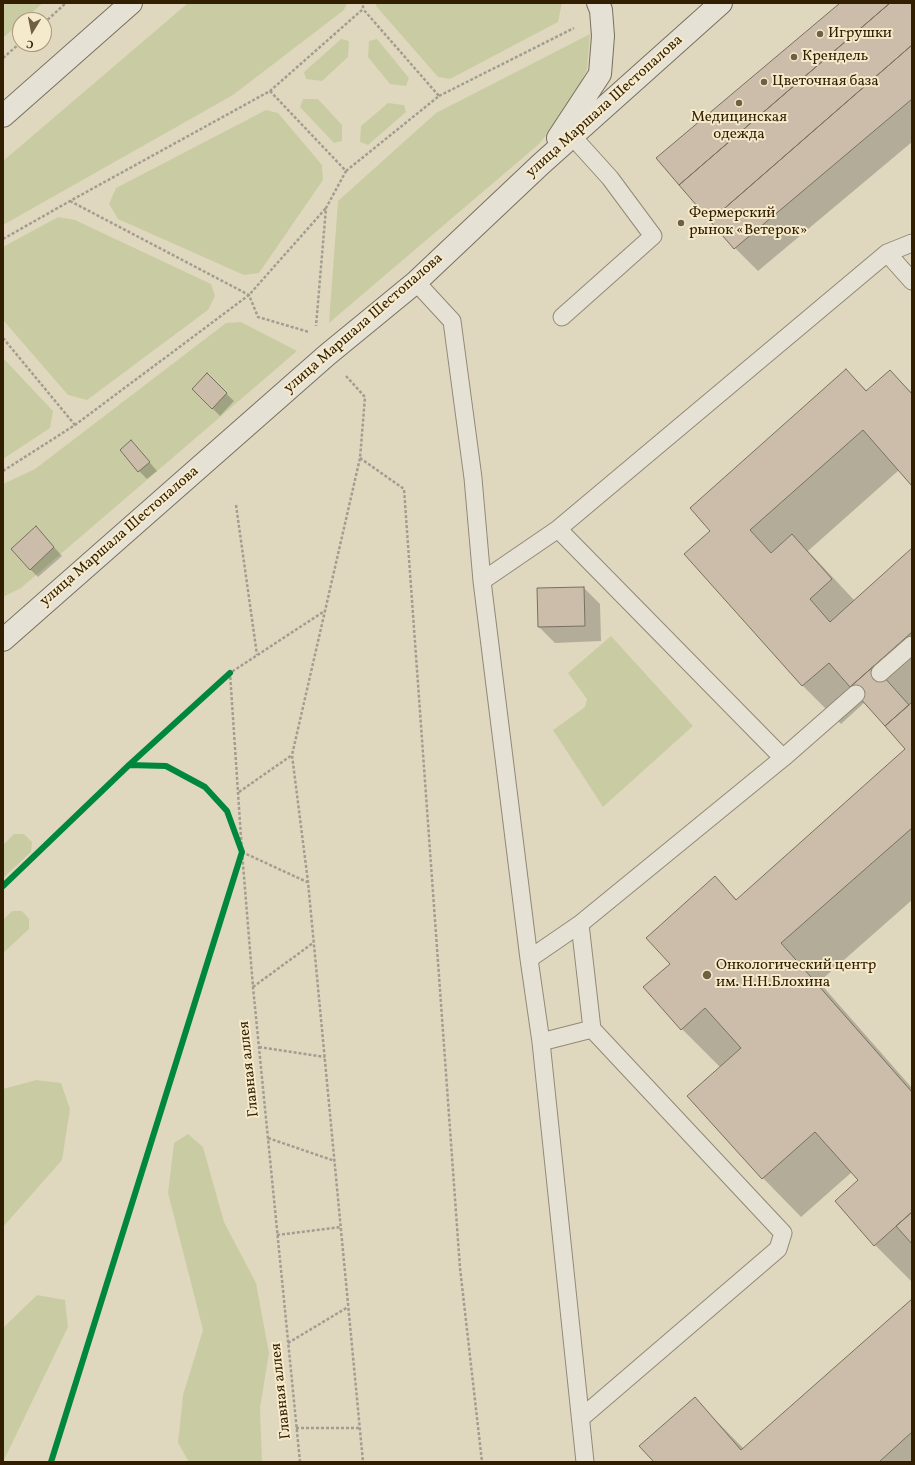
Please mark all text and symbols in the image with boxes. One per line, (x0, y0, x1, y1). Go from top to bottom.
north arrow (12, 12, 52, 52)
place label: Игрушки (828, 25, 892, 43)
marker: Игрушки (815, 29, 825, 39)
street label: улица Маршала Шестопалова (523, 32, 687, 182)
text: С (25, 35, 35, 51)
place label: Крендель (802, 48, 868, 66)
marker: Крендель (789, 52, 799, 62)
place label: Цветочная база (772, 73, 879, 91)
marker: Цветочная база (759, 77, 769, 87)
marker: Медицинская одежда (734, 98, 744, 108)
place label: Медицинская одежда (691, 109, 787, 144)
place label: Фермерский рынок «Ветерок» (689, 205, 807, 240)
marker: Фермерский рынок «Ветерок» (676, 218, 686, 228)
street label: улица Маршала Шестопалова (281, 250, 447, 398)
street label: улица Маршала Шестопалова (37, 463, 203, 611)
place label: Онкологический центр им. Н.Н.Блохина (716, 957, 876, 992)
marker: Онкологический центр им. Н.Н.Блохина (701, 969, 713, 981)
street label: Главная аллея (236, 1020, 264, 1118)
street label: Главная аллея (268, 1342, 296, 1440)

